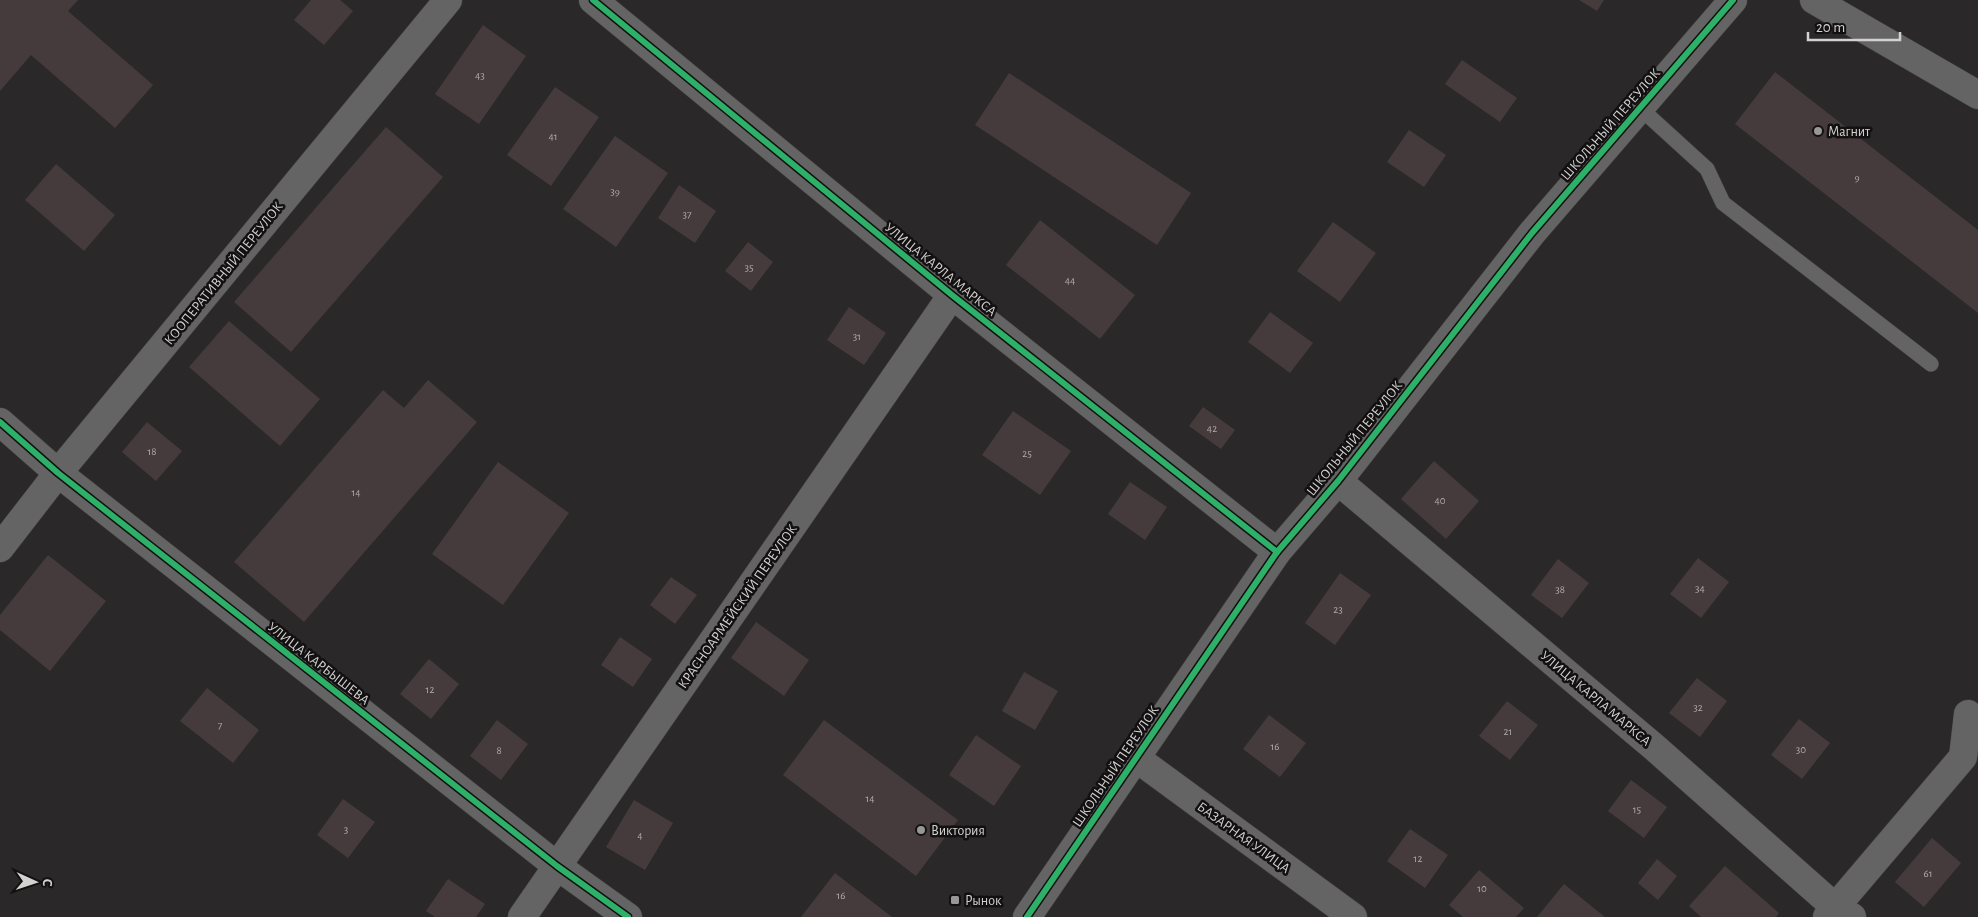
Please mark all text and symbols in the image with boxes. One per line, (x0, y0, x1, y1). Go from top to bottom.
scale bar (1808, 10, 1900, 42)
text: 20 m (1816, 20, 1845, 35)
street label: ШКОЛЬНЫЙ ПЕРЕУЛОК (1558, 65, 1663, 183)
house number: 43 (475, 70, 485, 81)
marker: Магнит (1812, 125, 1824, 137)
place label: Магнит (1828, 125, 1871, 139)
house number: 41 (548, 131, 558, 142)
house number: 9 (1854, 172, 1860, 183)
house number: 39 (610, 186, 620, 197)
street label: КООПЕРАТИВНЫЙ ПЕРЕУЛОК (161, 199, 286, 348)
house number: 37 (682, 209, 692, 220)
street label: УЛИЦА КАРЛА МАРКСА (882, 221, 999, 319)
house number: 35 (744, 262, 754, 273)
house number: 44 (1065, 275, 1075, 286)
house number: 31 (853, 331, 861, 342)
street label: ШКОЛЬНЫЙ ПЕРЕУЛОК (1304, 378, 1405, 499)
house number: 42 (1207, 423, 1217, 434)
house number: 18 (148, 446, 157, 457)
house number: 25 (1022, 448, 1032, 459)
house number: 14 (351, 487, 361, 498)
house number: 40 (1434, 495, 1446, 506)
street label: КРАСНОАРМЕЙСКИЙ ПЕРЕУЛОК (675, 521, 800, 691)
house number: 34 (1695, 583, 1705, 594)
house number: 38 (1555, 584, 1565, 595)
house number: 23 (1333, 604, 1343, 615)
street label: УЛИЦА КАРБЫШЕВА (265, 620, 372, 708)
street label: УЛИЦА КАРЛА МАРКСА (1538, 649, 1653, 749)
house number: 12 (426, 684, 434, 695)
house number: 32 (1693, 702, 1703, 713)
street label: ШКОЛЬНЫЙ ПЕРЕУЛОК (1069, 703, 1162, 830)
house number: 7 (218, 720, 223, 731)
house number: 21 (1504, 726, 1512, 737)
house number: 16 (1271, 741, 1279, 752)
house number: 30 (1796, 744, 1806, 755)
house number: 8 (496, 745, 502, 756)
house number: 14 (865, 793, 875, 804)
street label: БАЗАРНАЯ УЛИЦА (1194, 800, 1292, 876)
house number: 15 (1633, 804, 1642, 815)
house number: 3 (344, 824, 349, 835)
marker: Виктория (915, 824, 927, 836)
place label: Виктория (931, 824, 985, 838)
house number: 4 (637, 830, 643, 841)
house number: 12 (1414, 853, 1422, 864)
north arrow (10, 857, 60, 907)
house number: 61 (1924, 868, 1932, 879)
text: С (40, 878, 54, 887)
house number: 10 (1477, 883, 1487, 894)
house number: 16 (837, 890, 845, 901)
marker: Рынок (949, 894, 961, 906)
place label: Рынок (965, 894, 1002, 908)

